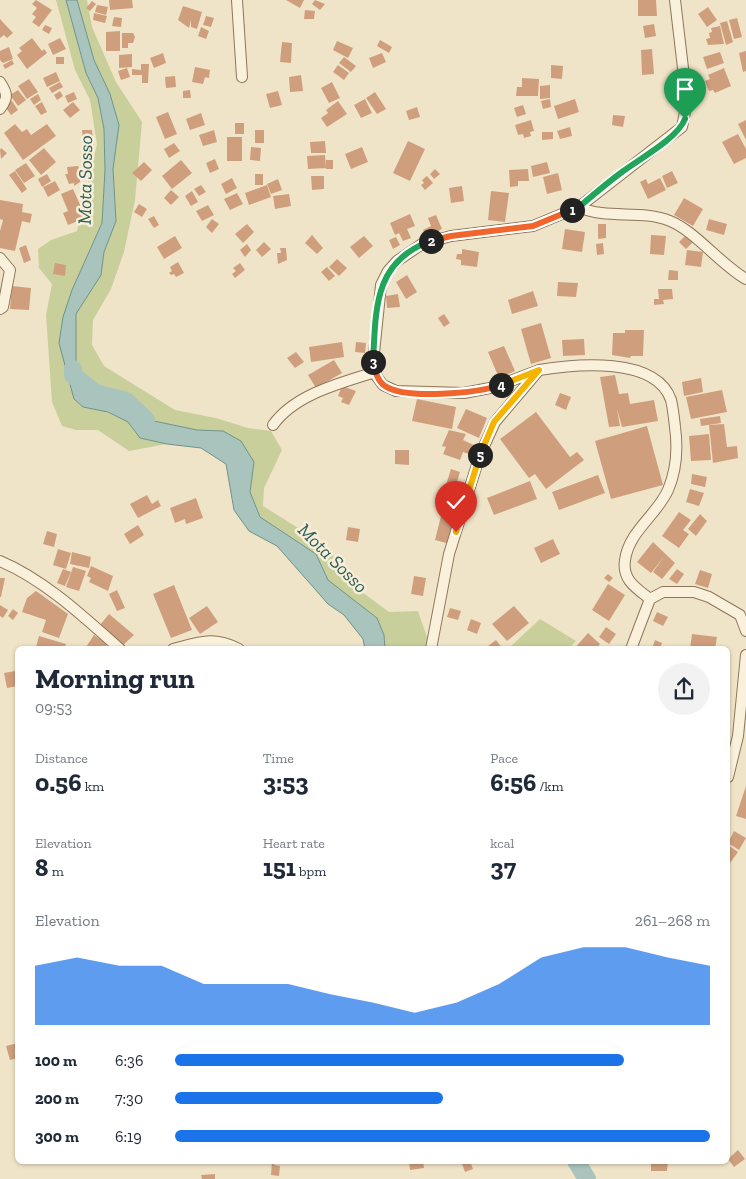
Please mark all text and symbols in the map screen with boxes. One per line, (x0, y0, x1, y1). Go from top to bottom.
pin (664, 68, 706, 119)
icon: arrive (671, 75, 699, 103)
water label: Mota Sosso (73, 135, 97, 225)
pin: 1 (560, 198, 584, 222)
text: 1 (570, 202, 575, 219)
pin: 2 (418, 228, 444, 254)
text: 2 (428, 233, 435, 250)
pin: 3 (360, 350, 386, 374)
text: 3 (370, 354, 377, 371)
pin: 4 (488, 372, 514, 398)
text: 4 (498, 377, 505, 394)
pin: 5 (468, 442, 492, 468)
text: 5 (477, 447, 484, 464)
pin (435, 481, 477, 532)
icon: check (442, 488, 470, 516)
water label: Mota Sosso (293, 518, 373, 598)
text: Morning run (35, 662, 195, 695)
button: share (658, 663, 710, 715)
text: 09:53 (35, 698, 72, 717)
text: Distance (35, 750, 88, 767)
text: Time (263, 750, 294, 767)
text: Pace (490, 750, 518, 767)
text: 0.56 (35, 767, 82, 797)
text: 3:53 (263, 767, 309, 797)
text: 6:56 (490, 767, 536, 797)
text: km (82, 778, 104, 795)
text: /km (536, 778, 564, 795)
text: Elevation (35, 835, 92, 852)
text: Heart rate (263, 835, 325, 852)
text: kcal (490, 835, 514, 852)
text: 8 (35, 852, 48, 882)
text: 151 (263, 852, 296, 882)
text: 37 (490, 852, 516, 882)
text: m (48, 863, 64, 880)
text: bpm (296, 863, 326, 880)
text: Elevation (35, 911, 100, 930)
text: 261–268 m (635, 911, 710, 930)
text: 100 m (35, 1051, 77, 1070)
text: 6:36 (115, 1051, 143, 1070)
text: 200 m (35, 1089, 79, 1108)
text: 7:30 (115, 1089, 143, 1108)
text: 300 m (35, 1127, 79, 1146)
text: 6:19 (115, 1127, 142, 1146)

